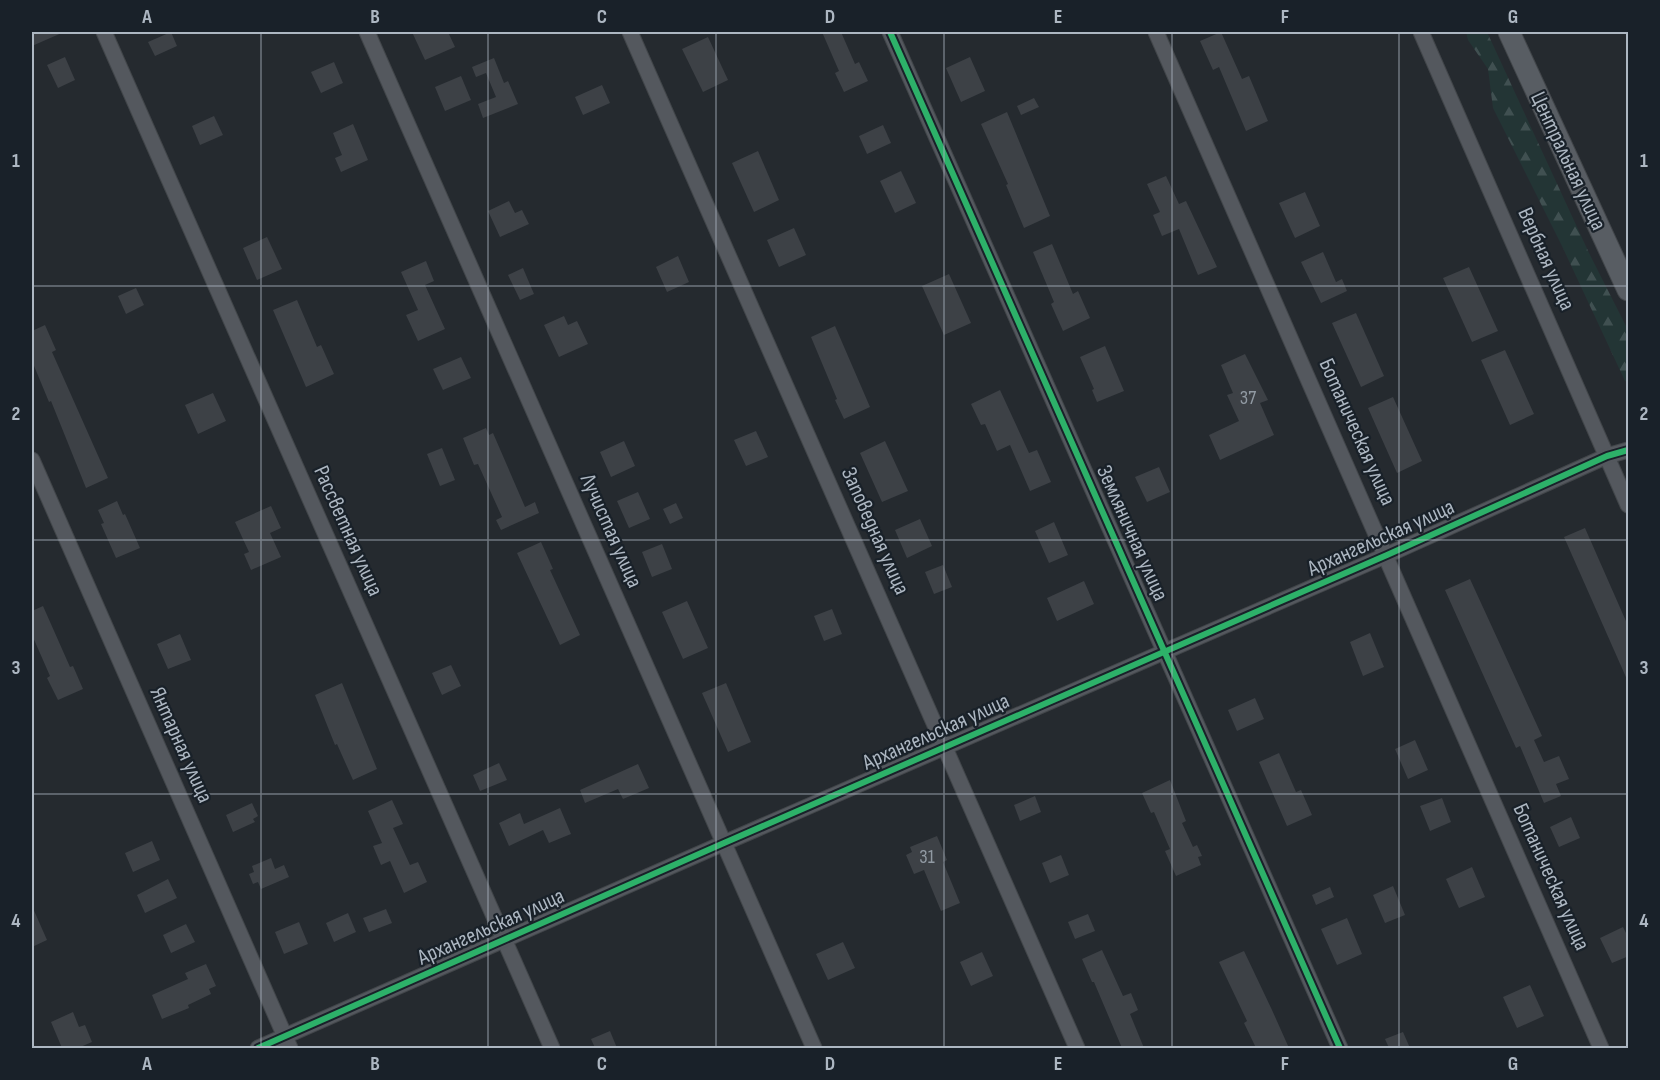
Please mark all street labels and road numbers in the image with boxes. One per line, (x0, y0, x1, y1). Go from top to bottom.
street label: Центральная улица (1524, 87, 1612, 235)
street label: Вербная улица (1511, 203, 1581, 315)
street label: Ботаническая улица (1313, 354, 1401, 510)
street label: Земляничная улица (1090, 461, 1174, 605)
street label: Рассветная улица (307, 462, 389, 600)
street label: Заповедная улица (835, 463, 915, 599)
street label: Лучистая улица (574, 469, 648, 592)
street label: Архангельская улица (1302, 494, 1459, 583)
street label: Янтарная улица (143, 683, 219, 807)
street label: Архангельская улица (857, 688, 1014, 777)
street label: Ботаническая улица (1507, 799, 1595, 955)
street label: Архангельская улица (412, 883, 569, 972)

